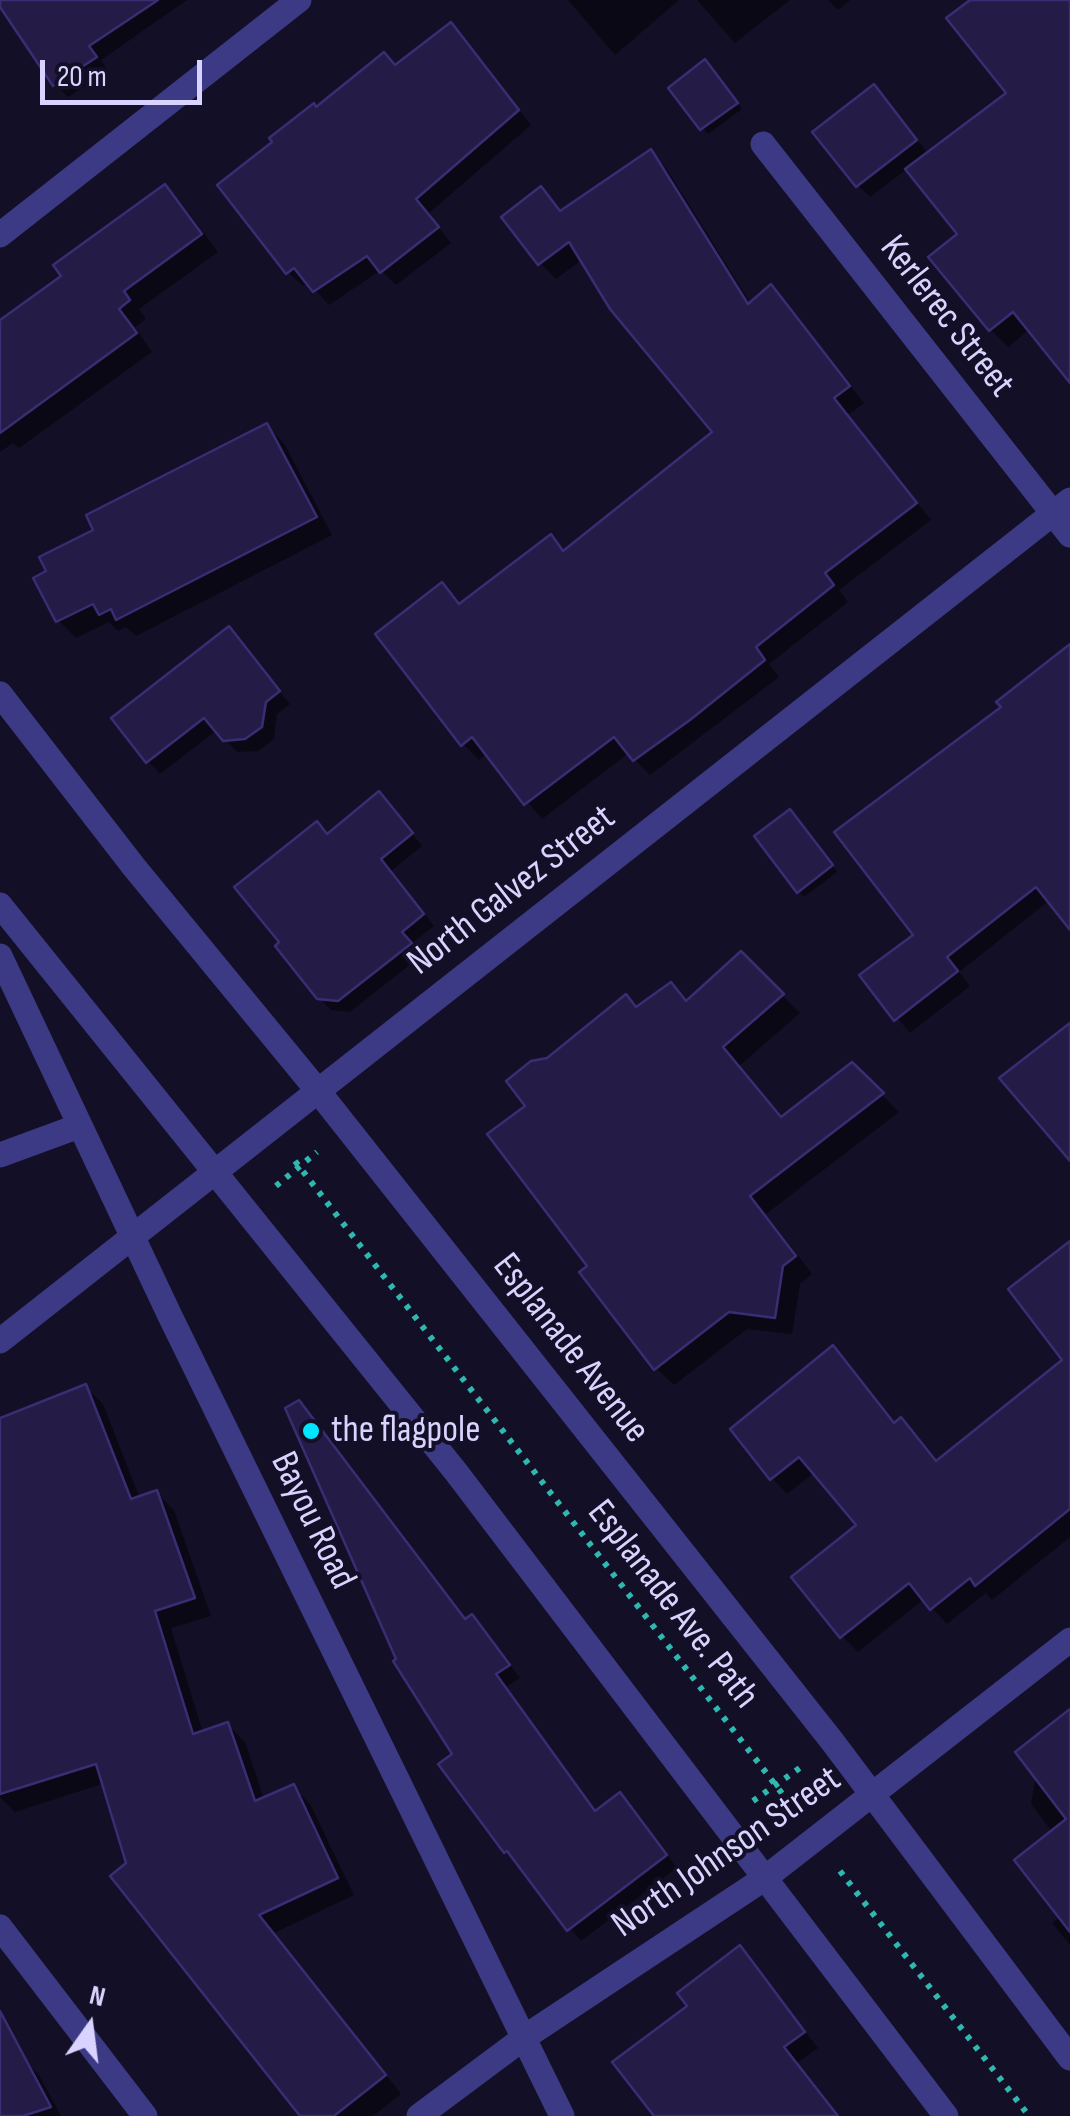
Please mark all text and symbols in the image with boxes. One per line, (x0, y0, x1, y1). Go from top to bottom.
scale bar (45, 40, 208, 102)
text: 20 m (57, 59, 107, 95)
street label: Kerlerec Street (869, 227, 1023, 407)
street label: North Galvez Street (399, 796, 625, 986)
street label: Esplanade Avenue (482, 1245, 658, 1453)
place label: the flagpole (331, 1408, 480, 1454)
marker: the flagpole (300, 1420, 322, 1442)
street label: Bayou Road (259, 1445, 365, 1597)
street label: Esplanade Ave. Path (577, 1492, 767, 1718)
street label: North Johnson Street (604, 1757, 850, 1949)
north arrow (40, 1976, 140, 2076)
text: N (86, 1979, 109, 2014)

